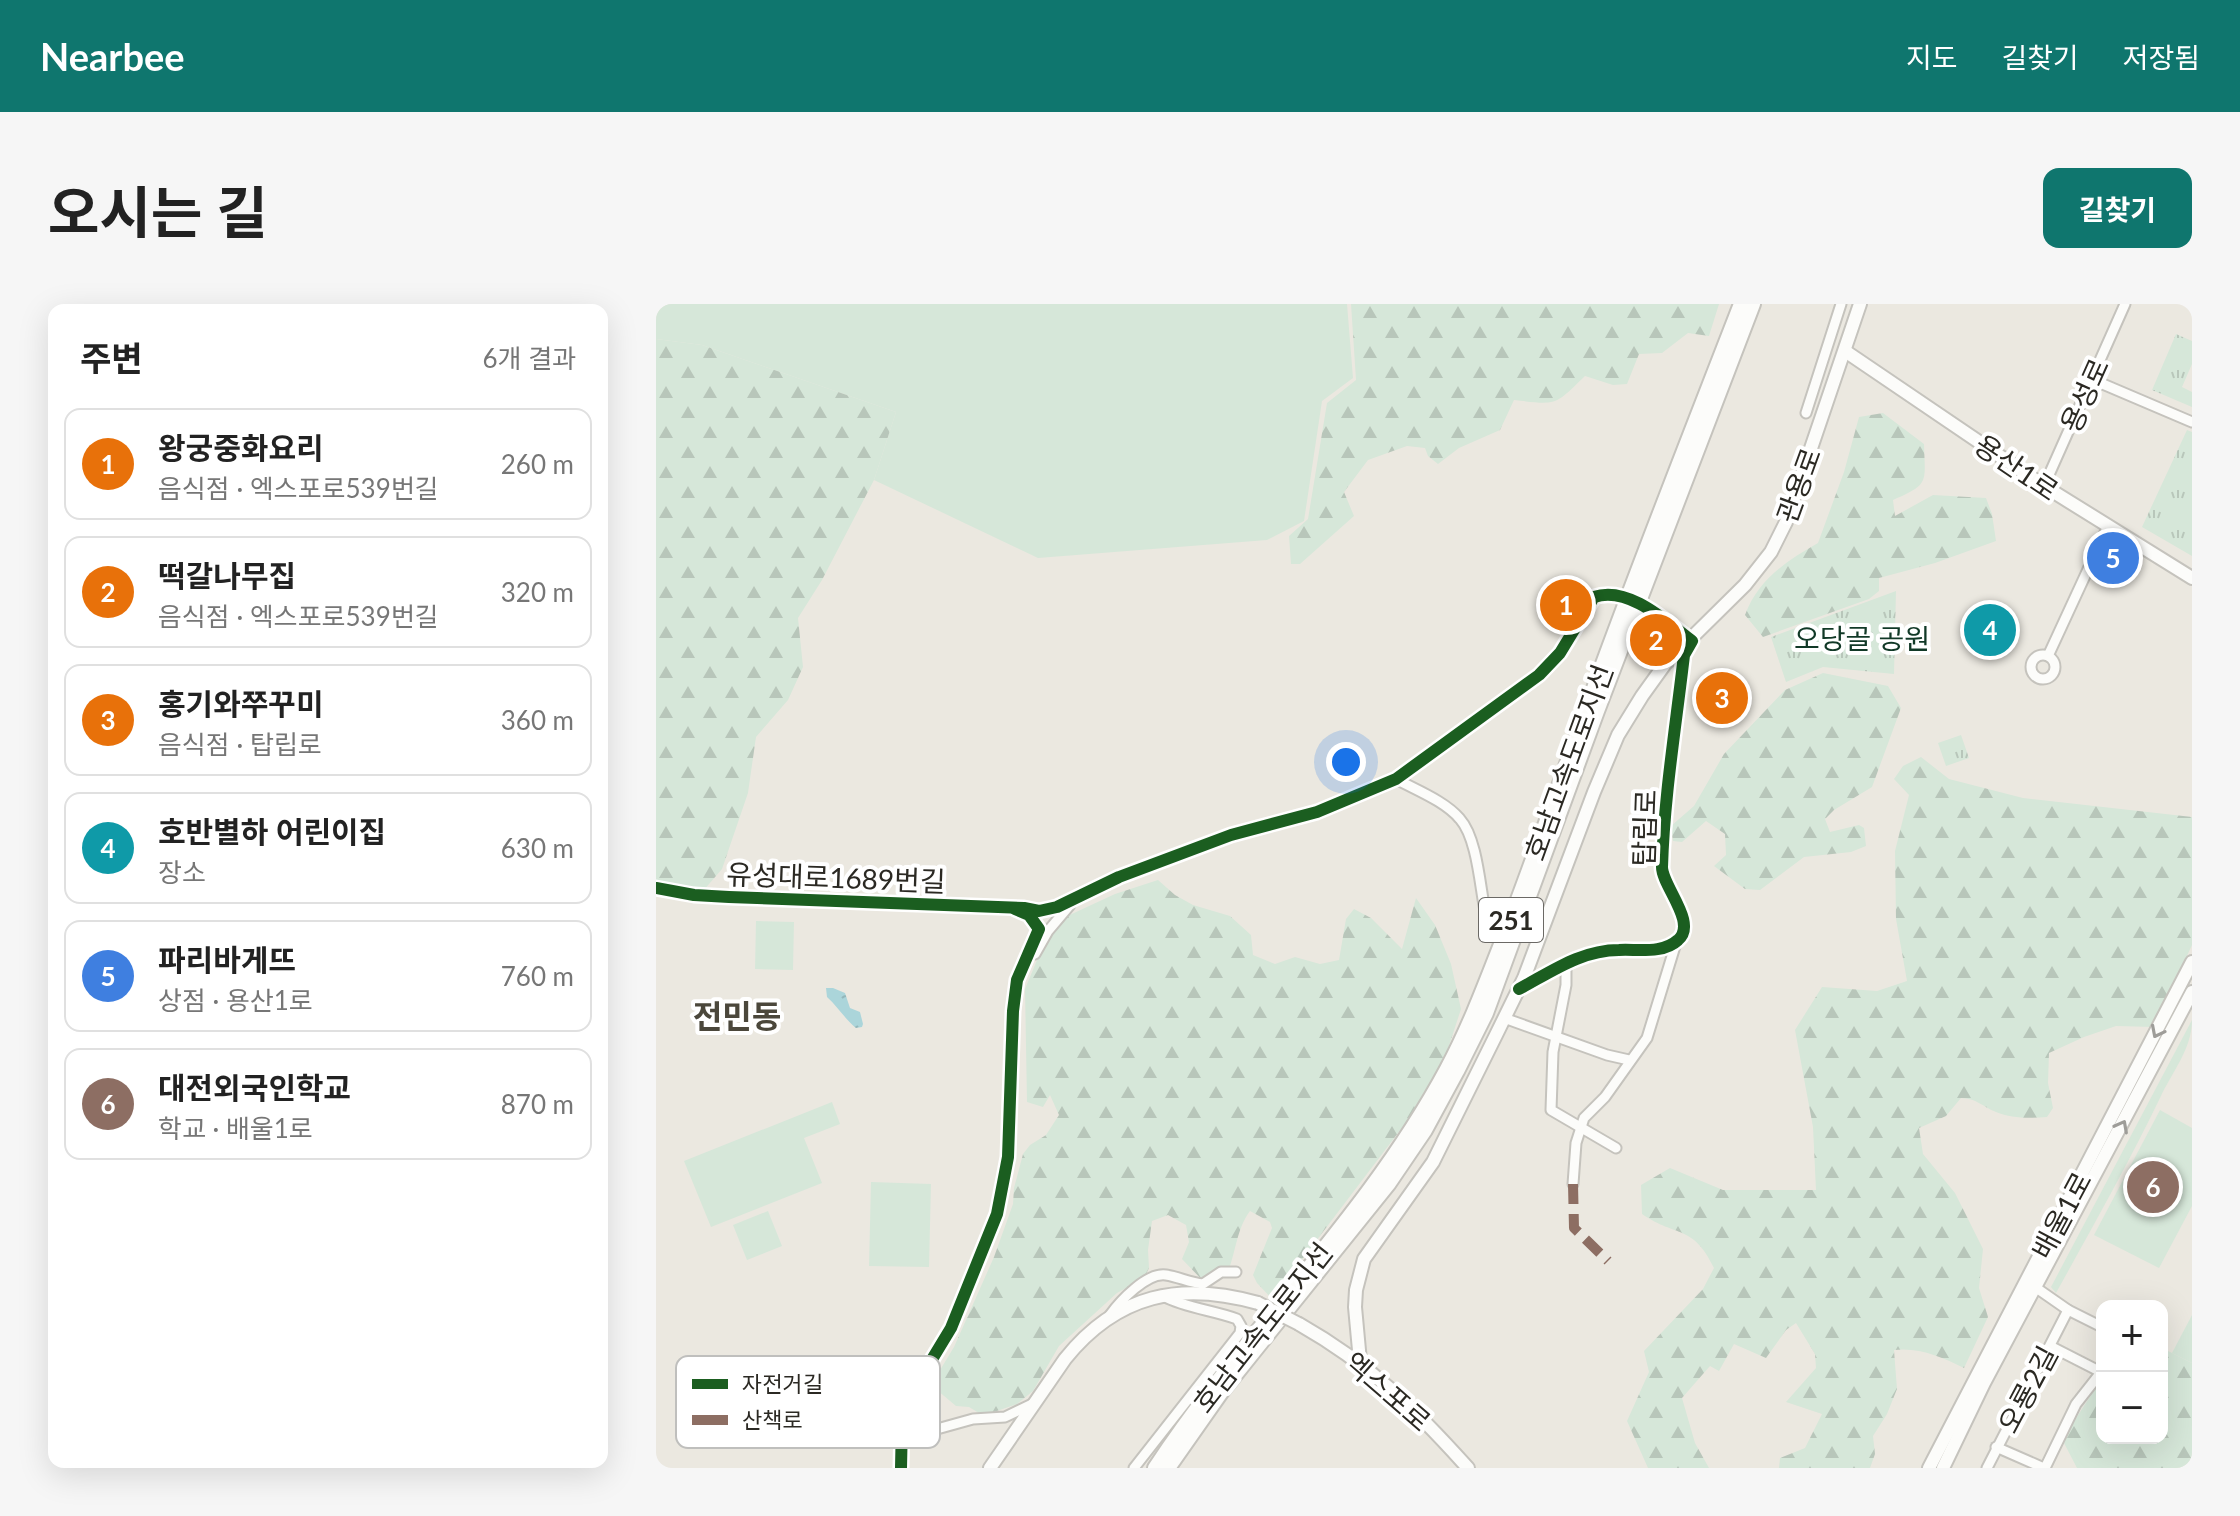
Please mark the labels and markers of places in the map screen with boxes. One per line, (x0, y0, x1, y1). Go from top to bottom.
pin: 5 (2087, 528, 2139, 588)
pin: 1 (1540, 575, 1592, 635)
pin: 4 (1964, 600, 2016, 660)
pin: 2 (1630, 610, 1682, 670)
pin: 3 (1696, 668, 1748, 728)
pin: 6 (2127, 1157, 2179, 1217)

